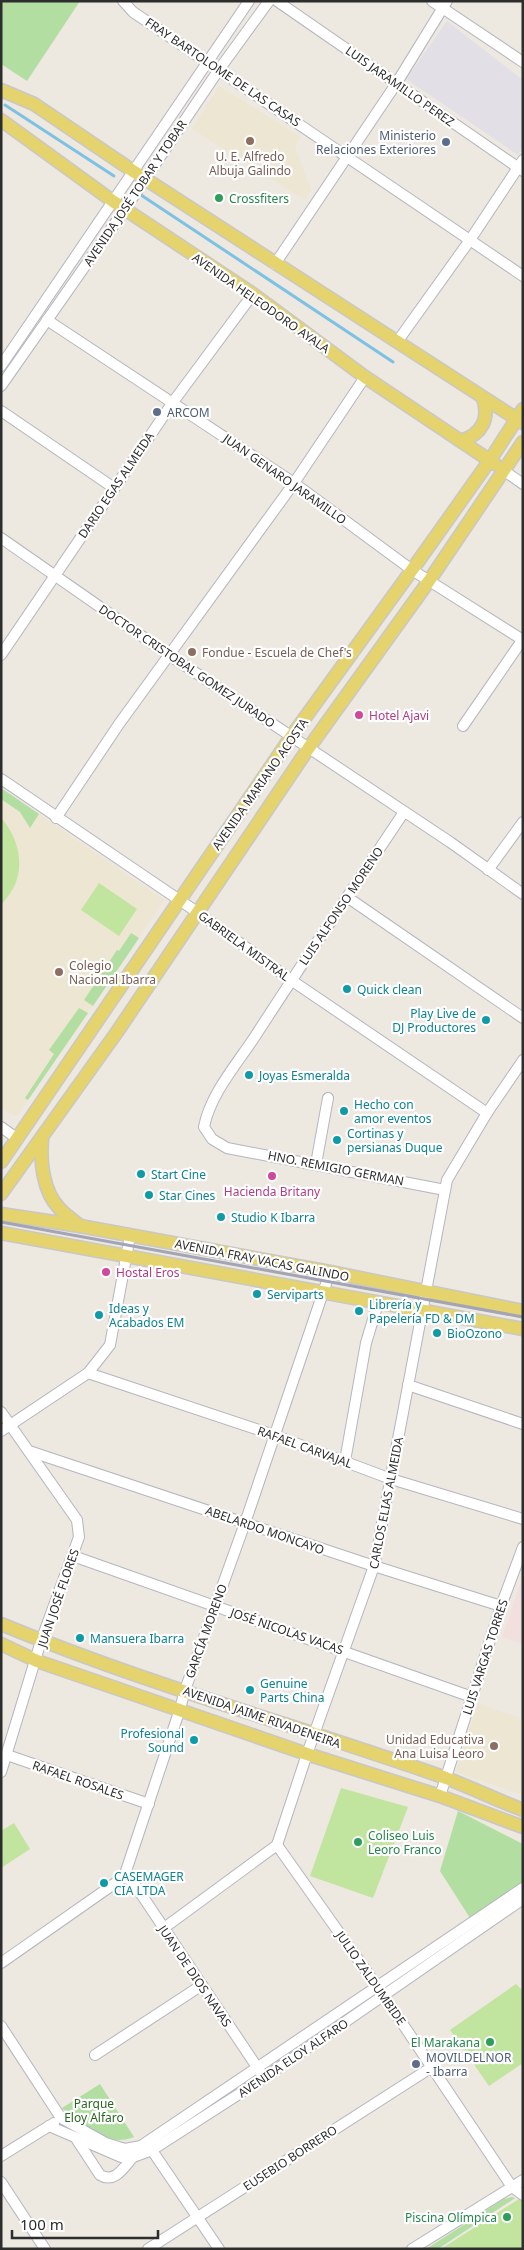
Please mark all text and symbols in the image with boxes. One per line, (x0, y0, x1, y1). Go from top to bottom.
street label: FRAY BARTOLOME DE LAS CASAS (142, 14, 304, 131)
street label: LUIS JARAMILLO PEREZ (342, 42, 458, 130)
street label: AVENIDA JOSÉ TOBAR Y TOBAR (80, 116, 191, 270)
place label: Ministerio Relaciones Exteriores (316, 127, 436, 158)
marker: U. E. Alfredo Albuja Galindo (244, 135, 256, 147)
marker: Ministerio Relaciones Exteriores (440, 136, 452, 148)
place label: U. E. Alfredo Albuja Galindo (209, 148, 291, 179)
place label: Crossfiters (229, 190, 289, 207)
marker: Crossfiters (213, 192, 225, 204)
street label: AVENIDA HELEODORO AYALA (189, 249, 333, 357)
place label: ARCOM (167, 404, 210, 421)
marker: ARCOM (151, 406, 163, 418)
street label: DARIO EGAS ALMEIDA (74, 428, 158, 541)
street label: JUAN GENARO JARAMILLO (219, 429, 350, 528)
street label: DOCTOR CRISTOBAL GOMEZ JURADO (95, 600, 279, 732)
place label: Fondue - Escuela de Chef's (202, 644, 352, 661)
marker: Fondue - Escuela de Chef's (186, 646, 198, 658)
place label: Hotel Ajavi (369, 707, 429, 724)
marker: Hotel Ajavi (353, 709, 365, 721)
street label: AVENIDA MARIANO ACOSTA (208, 714, 312, 853)
street label: LUIS ALFONSO MORENO (295, 843, 387, 969)
street label: GABRIELA MISTRAL (195, 907, 293, 985)
place label: Colegio Nacional Ibarra (69, 957, 156, 988)
marker: Colegio Nacional Ibarra (53, 966, 65, 978)
place label: Quick clean (357, 981, 422, 998)
marker: Quick clean (341, 983, 353, 995)
place label: Play Live de DJ Productores (392, 1005, 476, 1036)
marker: Play Live de DJ Productores (480, 1014, 492, 1026)
place label: Joyas Esmeralda (258, 1067, 350, 1084)
marker: Joyas Esmeralda (243, 1069, 255, 1081)
place label: Hecho con amor eventos (354, 1096, 432, 1127)
marker: Hecho con amor eventos (338, 1105, 350, 1117)
place label: Cortinas y persianas Duque (347, 1125, 443, 1156)
marker: Cortinas y persianas Duque (331, 1134, 343, 1146)
street label: HNO. REMIGIO GERMAN (267, 1146, 405, 1190)
place label: Start Cine (151, 1166, 206, 1183)
marker: Start Cine (135, 1168, 147, 1180)
marker: Hacienda Britany (266, 1170, 278, 1182)
place label: Hacienda Britany (224, 1183, 321, 1200)
place label: Star Cines (159, 1187, 216, 1204)
marker: Star Cines (143, 1189, 155, 1201)
place label: Studio K Ibarra (231, 1209, 315, 1226)
marker: Studio K Ibarra (215, 1211, 227, 1223)
street label: AVENIDA FRAY VACAS GALINDO (173, 1235, 351, 1285)
place label: Hostal Eros (116, 1264, 180, 1281)
marker: Hostal Eros (100, 1266, 112, 1278)
place label: Serviparts (267, 1286, 324, 1303)
marker: Serviparts (251, 1288, 263, 1300)
place label: Librería y Papelería FD & DM (369, 1296, 475, 1327)
place label: Ideas y Acabados EM (109, 1300, 184, 1331)
marker: Librería y Papelería FD & DM (353, 1305, 365, 1317)
marker: Ideas y Acabados EM (93, 1309, 105, 1321)
place label: BioOzono (447, 1325, 502, 1342)
marker: BioOzono (431, 1327, 443, 1339)
street label: RAFAEL CARVAJAL (255, 1422, 355, 1472)
street label: CARLOS ELIAS ALMEIDA (365, 1435, 407, 1570)
street label: ABELARDO MONCAYO (203, 1502, 327, 1558)
street label: JUAN JOSÉ FLORES (33, 1546, 83, 1651)
street label: GARCÍA MORENO (181, 1581, 231, 1681)
street label: LUIS VARGAS TORRES (458, 1597, 512, 1717)
street label: JOSÉ NICOLAS VACAS (227, 1603, 346, 1658)
place label: Mansuera Ibarra (90, 1630, 184, 1647)
marker: Mansuera Ibarra (74, 1632, 86, 1644)
place label: Genuine Parts China (260, 1675, 324, 1706)
street label: AVENIDA JAIME RIVADENEIRA (181, 1682, 343, 1752)
marker: Genuine Parts China (244, 1684, 256, 1696)
place label: Profesional Sound (121, 1725, 184, 1756)
place label: Unidad Educativa Ana Luisa Leoro (386, 1731, 484, 1762)
marker: Profesional Sound (188, 1734, 200, 1746)
marker: Unidad Educativa Ana Luisa Leoro (488, 1740, 500, 1752)
street label: RAFAEL ROSALES (30, 1756, 126, 1804)
place label: Coliseo Luis Leoro Franco (368, 1827, 442, 1858)
marker: Coliseo Luis Leoro Franco (352, 1836, 364, 1848)
place label: CASEMAGER CIA LTDA (114, 1868, 184, 1899)
marker: CASEMAGER CIA LTDA (98, 1877, 110, 1889)
street label: JUAN DE DIOS NAVAS (154, 1921, 236, 2031)
street label: JULIO ZALDUMBIDE (332, 1927, 410, 2029)
street label: AVENIDA ELOY ALFARO (234, 2015, 352, 2101)
place label: El Marakana (411, 2034, 480, 2051)
marker: El Marakana (484, 2036, 496, 2048)
place label: MOVILDELNOR - Ibarra (426, 2049, 512, 2080)
marker: MOVILDELNOR - Ibarra (410, 2058, 422, 2070)
park label: Parque Eloy Alfaro (64, 2095, 124, 2126)
street label: EUSEBIO BORRERO (240, 2121, 340, 2195)
scale bar (12, 2208, 159, 2240)
place label: Piscina Olímpica (405, 2209, 497, 2226)
marker: Piscina Olímpica (501, 2211, 513, 2223)
text: 100 m (20, 2214, 64, 2234)

